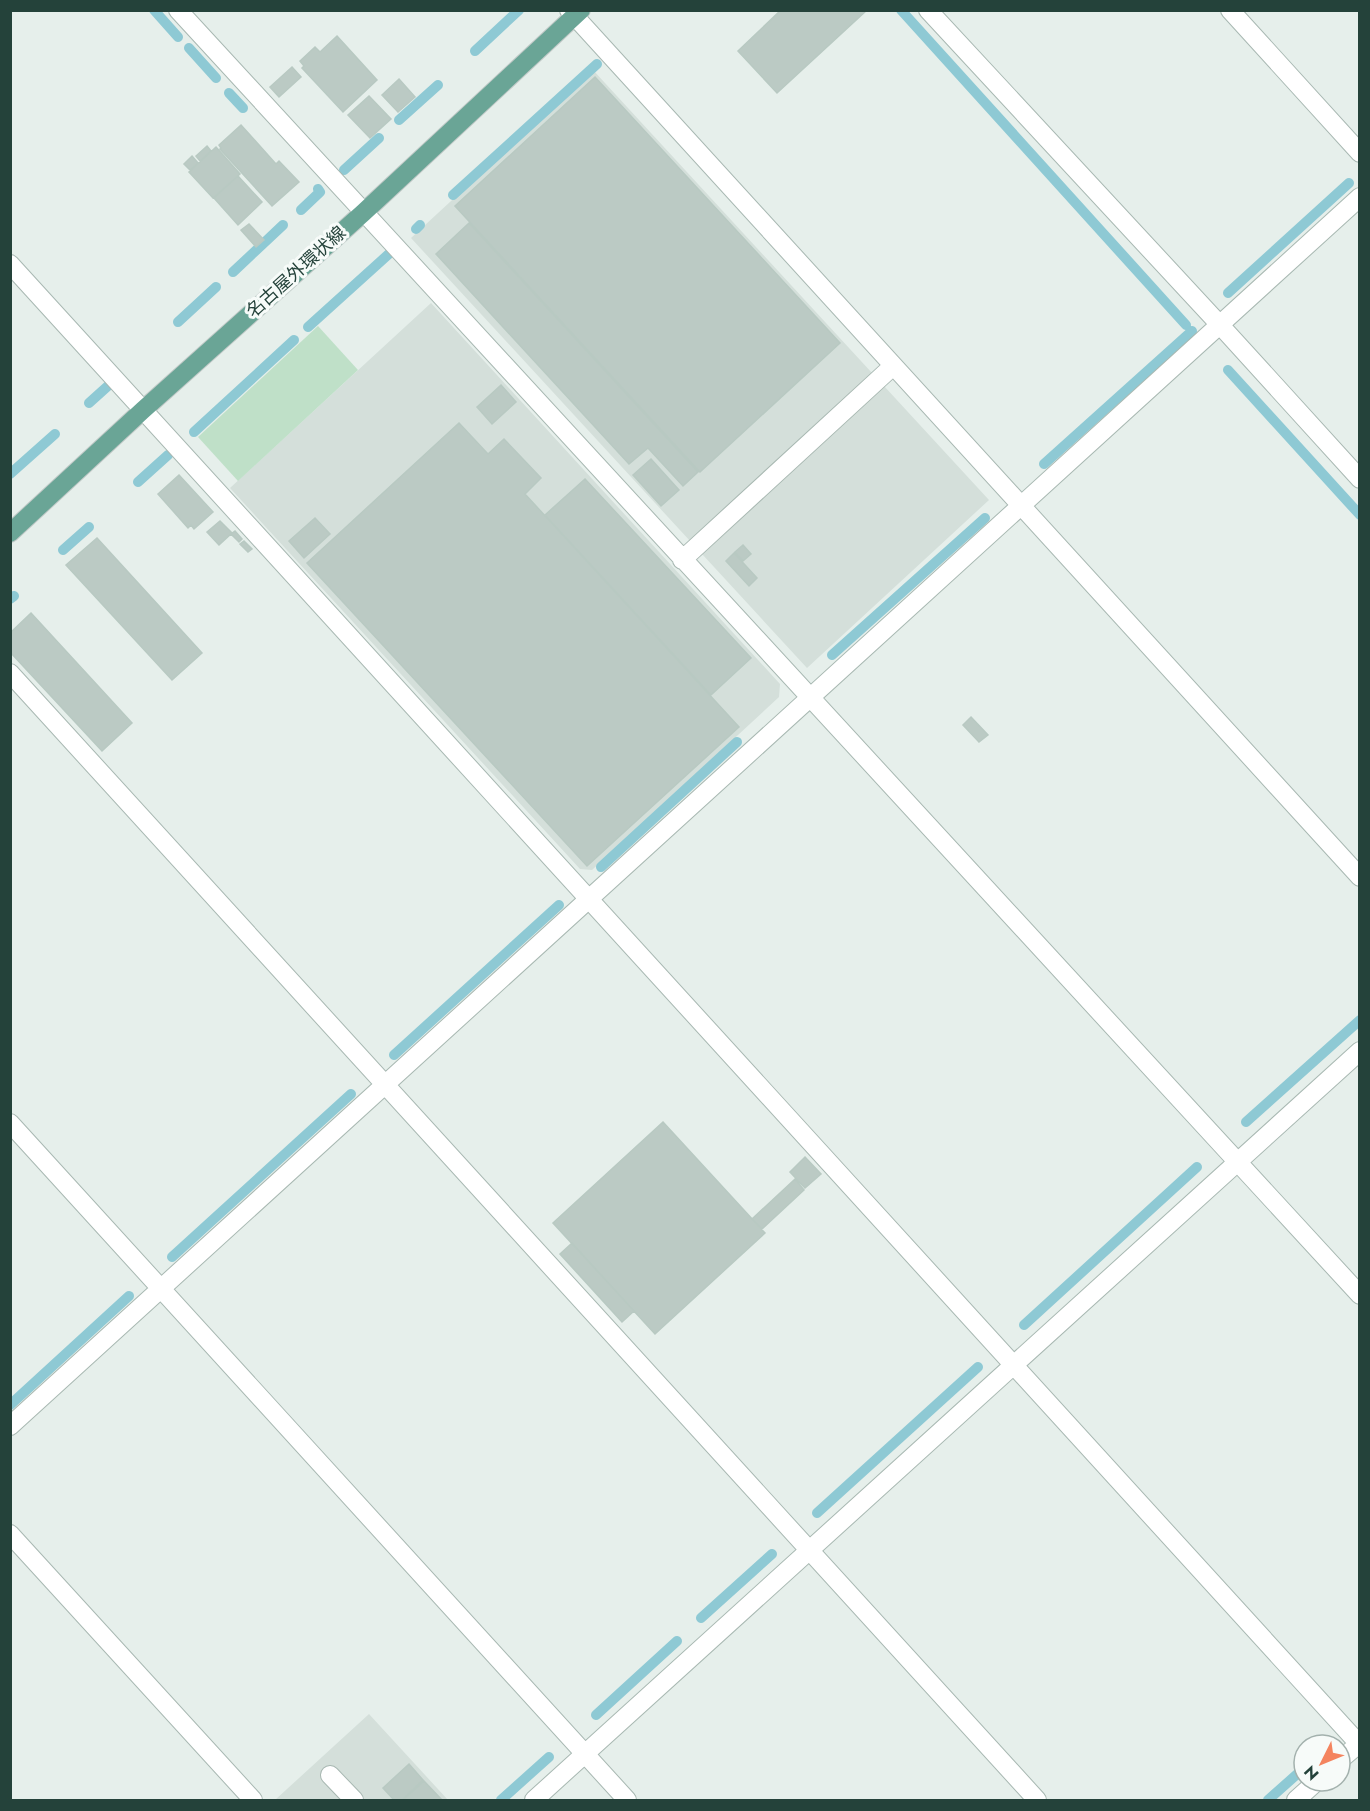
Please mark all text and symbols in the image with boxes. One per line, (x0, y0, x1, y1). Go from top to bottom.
street label: 名古屋外環状線 (240, 220, 352, 324)
north arrow (1292, 1733, 1352, 1793)
text: N (1299, 1760, 1324, 1785)

